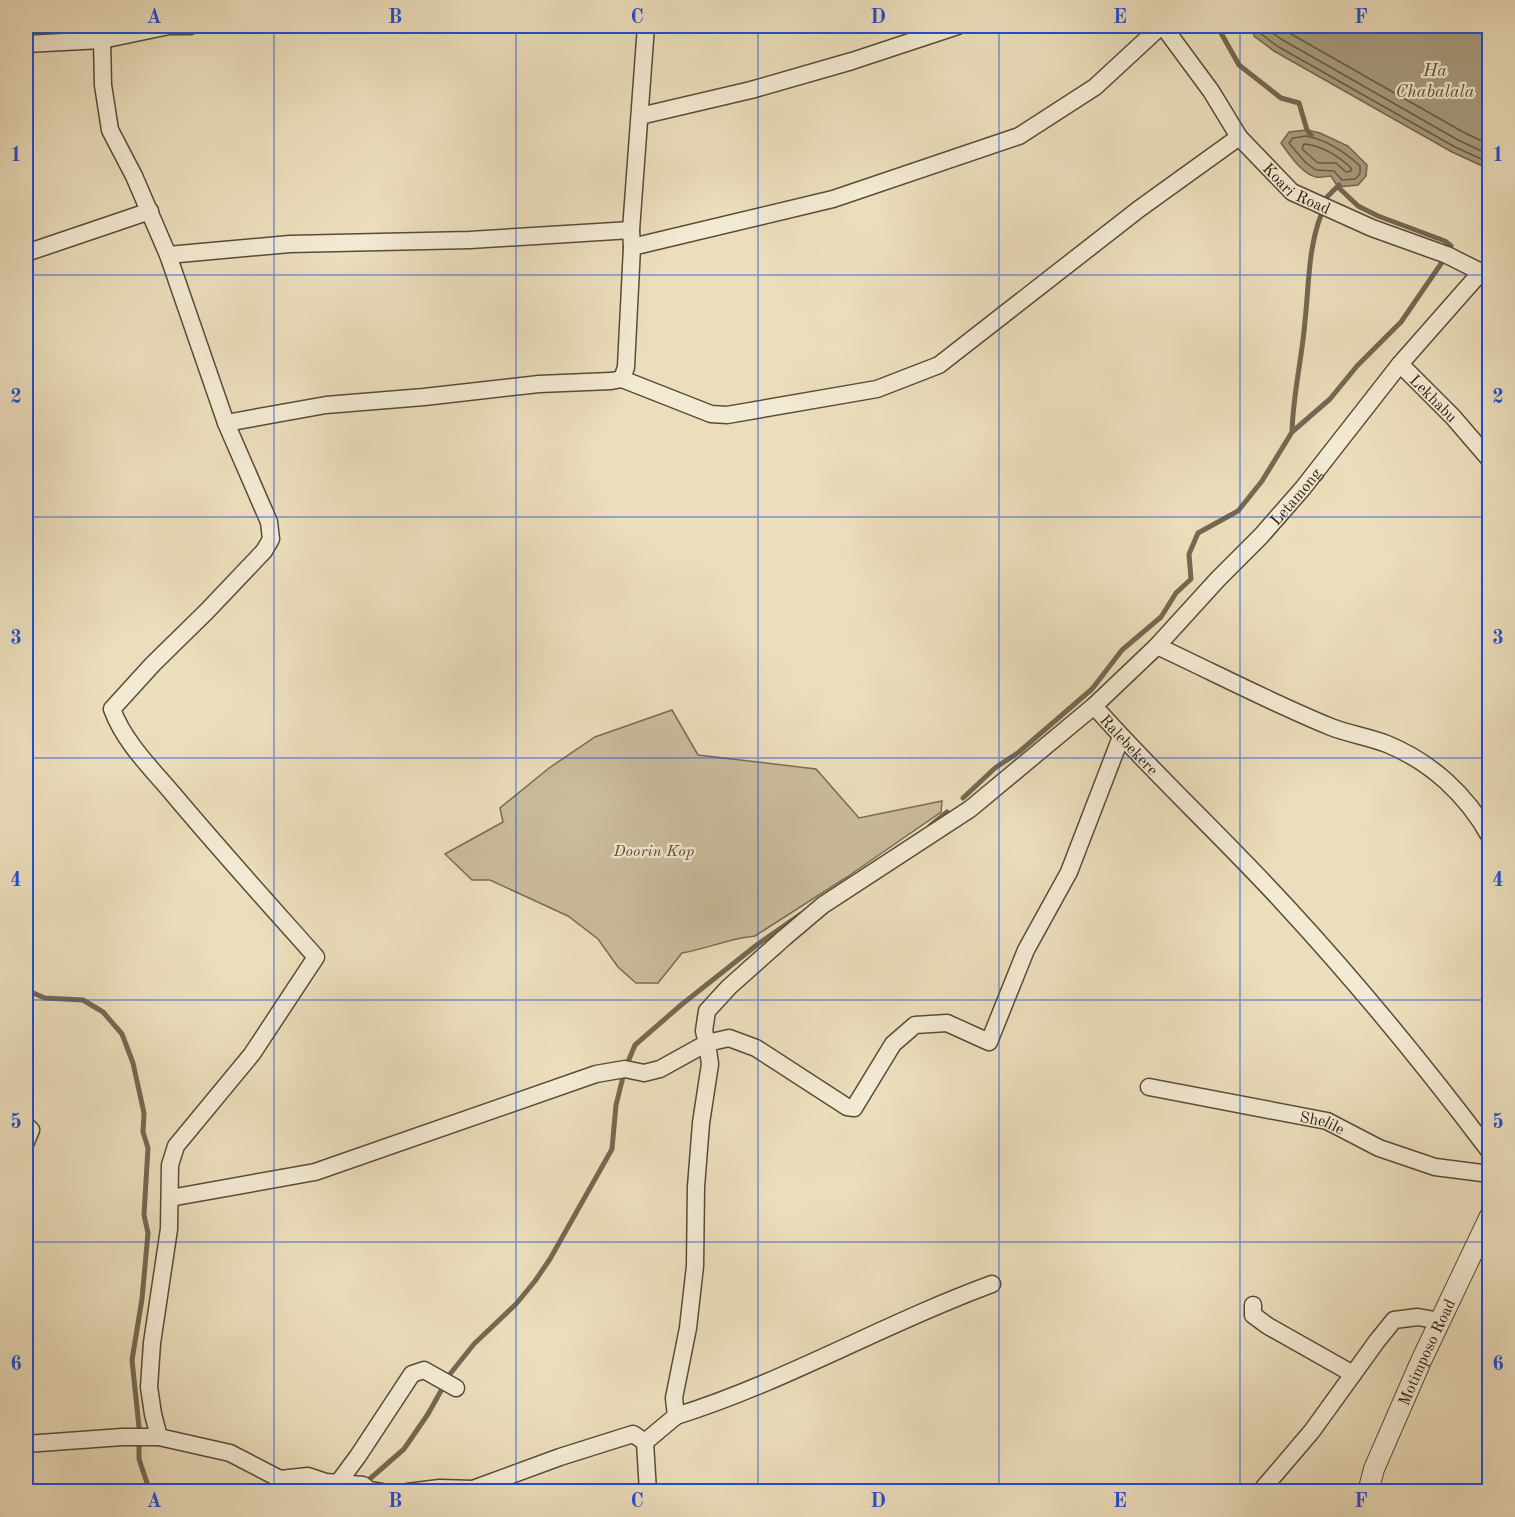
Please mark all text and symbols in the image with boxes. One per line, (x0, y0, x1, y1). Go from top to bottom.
text: A (146, 8, 162, 28)
text: B (388, 8, 402, 28)
text: C (630, 8, 644, 28)
text: D (870, 8, 886, 28)
text: E (1113, 8, 1127, 28)
text: F (1354, 8, 1368, 28)
water label: Ha Chabalala (1396, 62, 1475, 101)
text: 1 (10, 146, 22, 166)
text: 1 (1492, 146, 1504, 166)
street label: Koari Road (1259, 161, 1332, 218)
street label: Lekhabu (1406, 373, 1460, 426)
text: 2 (10, 388, 22, 408)
text: 2 (1492, 388, 1504, 408)
street label: Letamong (1268, 465, 1326, 529)
text: 3 (10, 629, 22, 649)
text: 3 (1492, 629, 1504, 649)
street label: Ralebekere (1096, 713, 1160, 779)
park label: Doorin Kop (613, 844, 695, 860)
text: 4 (10, 871, 22, 891)
text: 4 (1492, 871, 1504, 891)
street label: Shelile (1298, 1110, 1347, 1139)
text: 5 (10, 1112, 22, 1133)
text: 5 (1492, 1112, 1504, 1133)
street label: Motimposo Road (1397, 1297, 1459, 1408)
text: 6 (10, 1355, 22, 1375)
text: 6 (1492, 1355, 1504, 1375)
text: A (146, 1492, 162, 1512)
text: B (388, 1492, 402, 1512)
text: C (630, 1492, 644, 1512)
text: D (870, 1492, 886, 1512)
text: E (1113, 1492, 1127, 1512)
text: F (1354, 1492, 1368, 1512)

